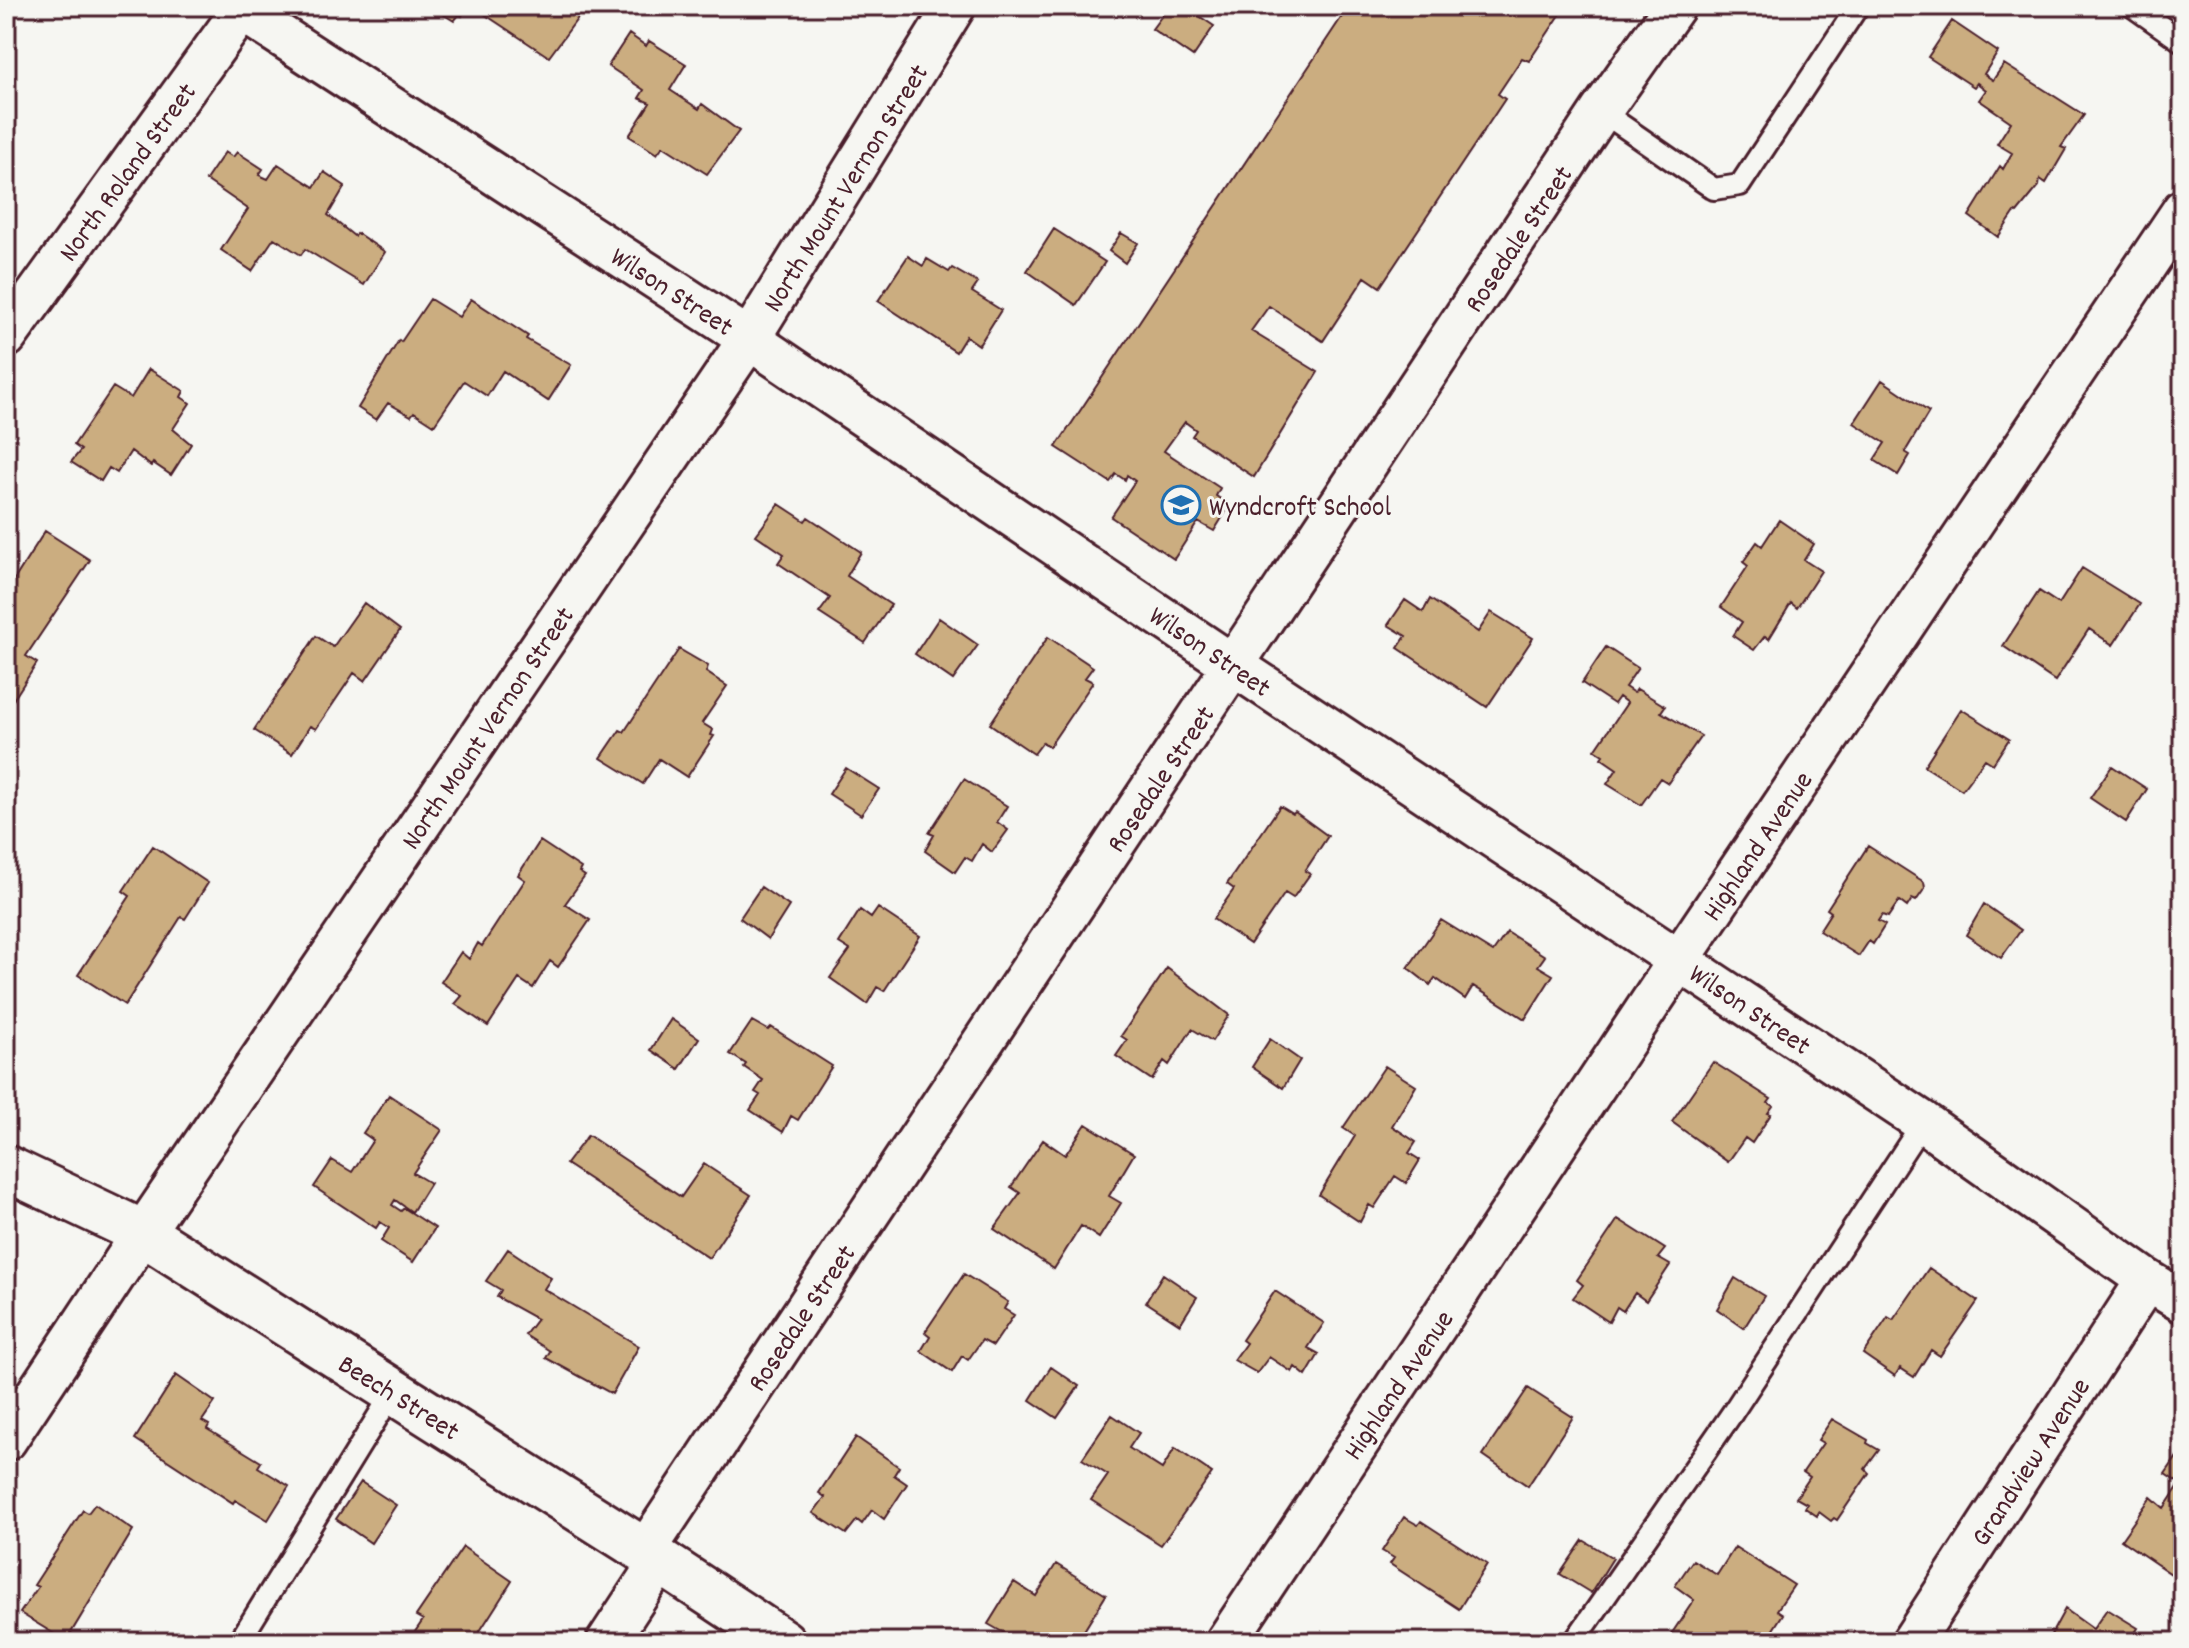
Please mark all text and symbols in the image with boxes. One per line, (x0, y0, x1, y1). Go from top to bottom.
street label: North Mount Vernon Street (756, 58, 941, 321)
street label: North Roland Street (51, 76, 209, 272)
street label: Rosedale Street (1457, 159, 1585, 322)
street label: Wilson Street (601, 239, 740, 349)
school or university icon: Wyndcroft School (1160, 484, 1202, 526)
place label: Wyndcroft School (1209, 490, 1392, 530)
street label: Wilson Street (1139, 599, 1277, 710)
street label: North Mount Vernon Street (394, 600, 587, 859)
street label: Rosedale Street (1099, 699, 1227, 862)
street label: Highland Avenue (1695, 765, 1825, 931)
street label: Wilson Street (1679, 957, 1817, 1068)
street label: Rosedale Street (740, 1238, 868, 1401)
street label: Highland Avenue (1336, 1304, 1466, 1470)
street label: Beech Street (329, 1347, 466, 1453)
street label: Grandview Avenue (1964, 1372, 2103, 1556)

